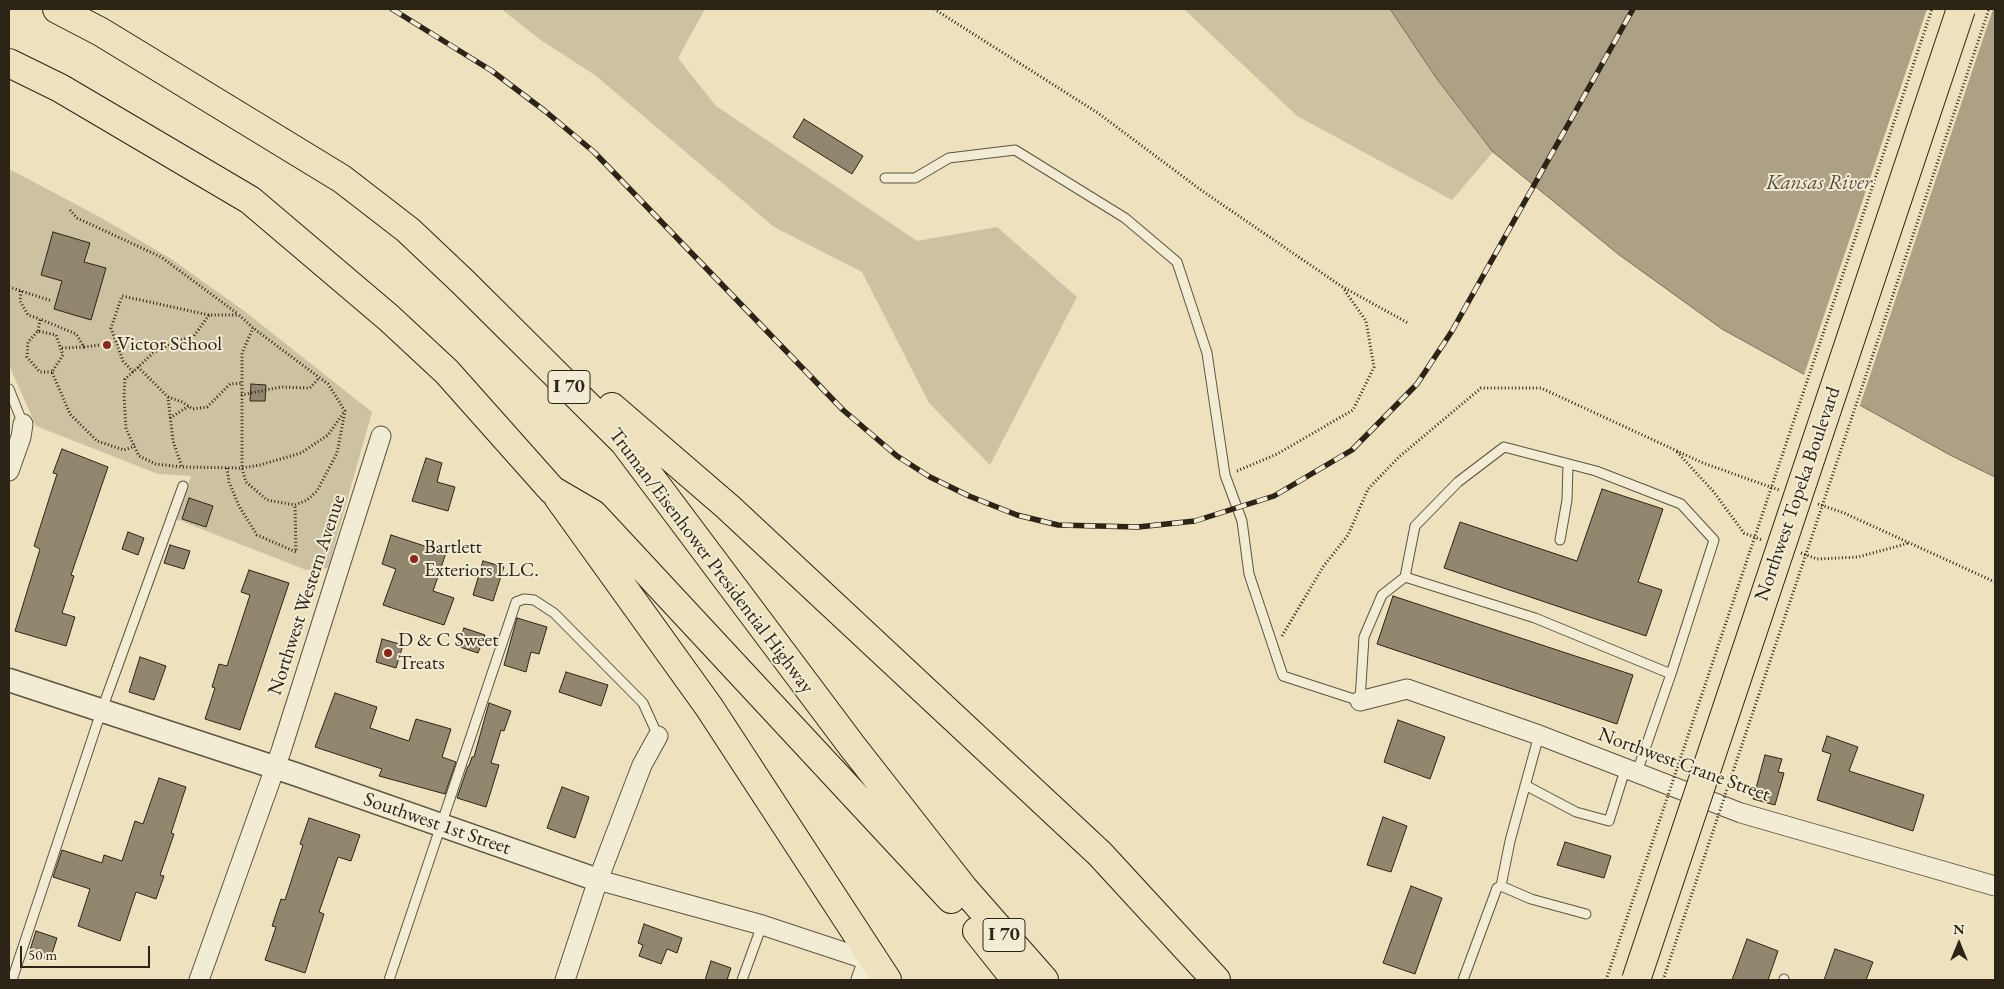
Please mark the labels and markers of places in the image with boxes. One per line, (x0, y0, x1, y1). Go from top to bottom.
place label: Victor School (117, 333, 222, 357)
marker: Victor School (101, 339, 113, 351)
place label: Bartlett Exteriors LLC. (424, 536, 539, 583)
marker: Bartlett Exteriors LLC. (408, 553, 420, 565)
place label: D & C Sweet Treats (398, 629, 499, 676)
marker: D & C Sweet Treats (382, 647, 394, 659)

